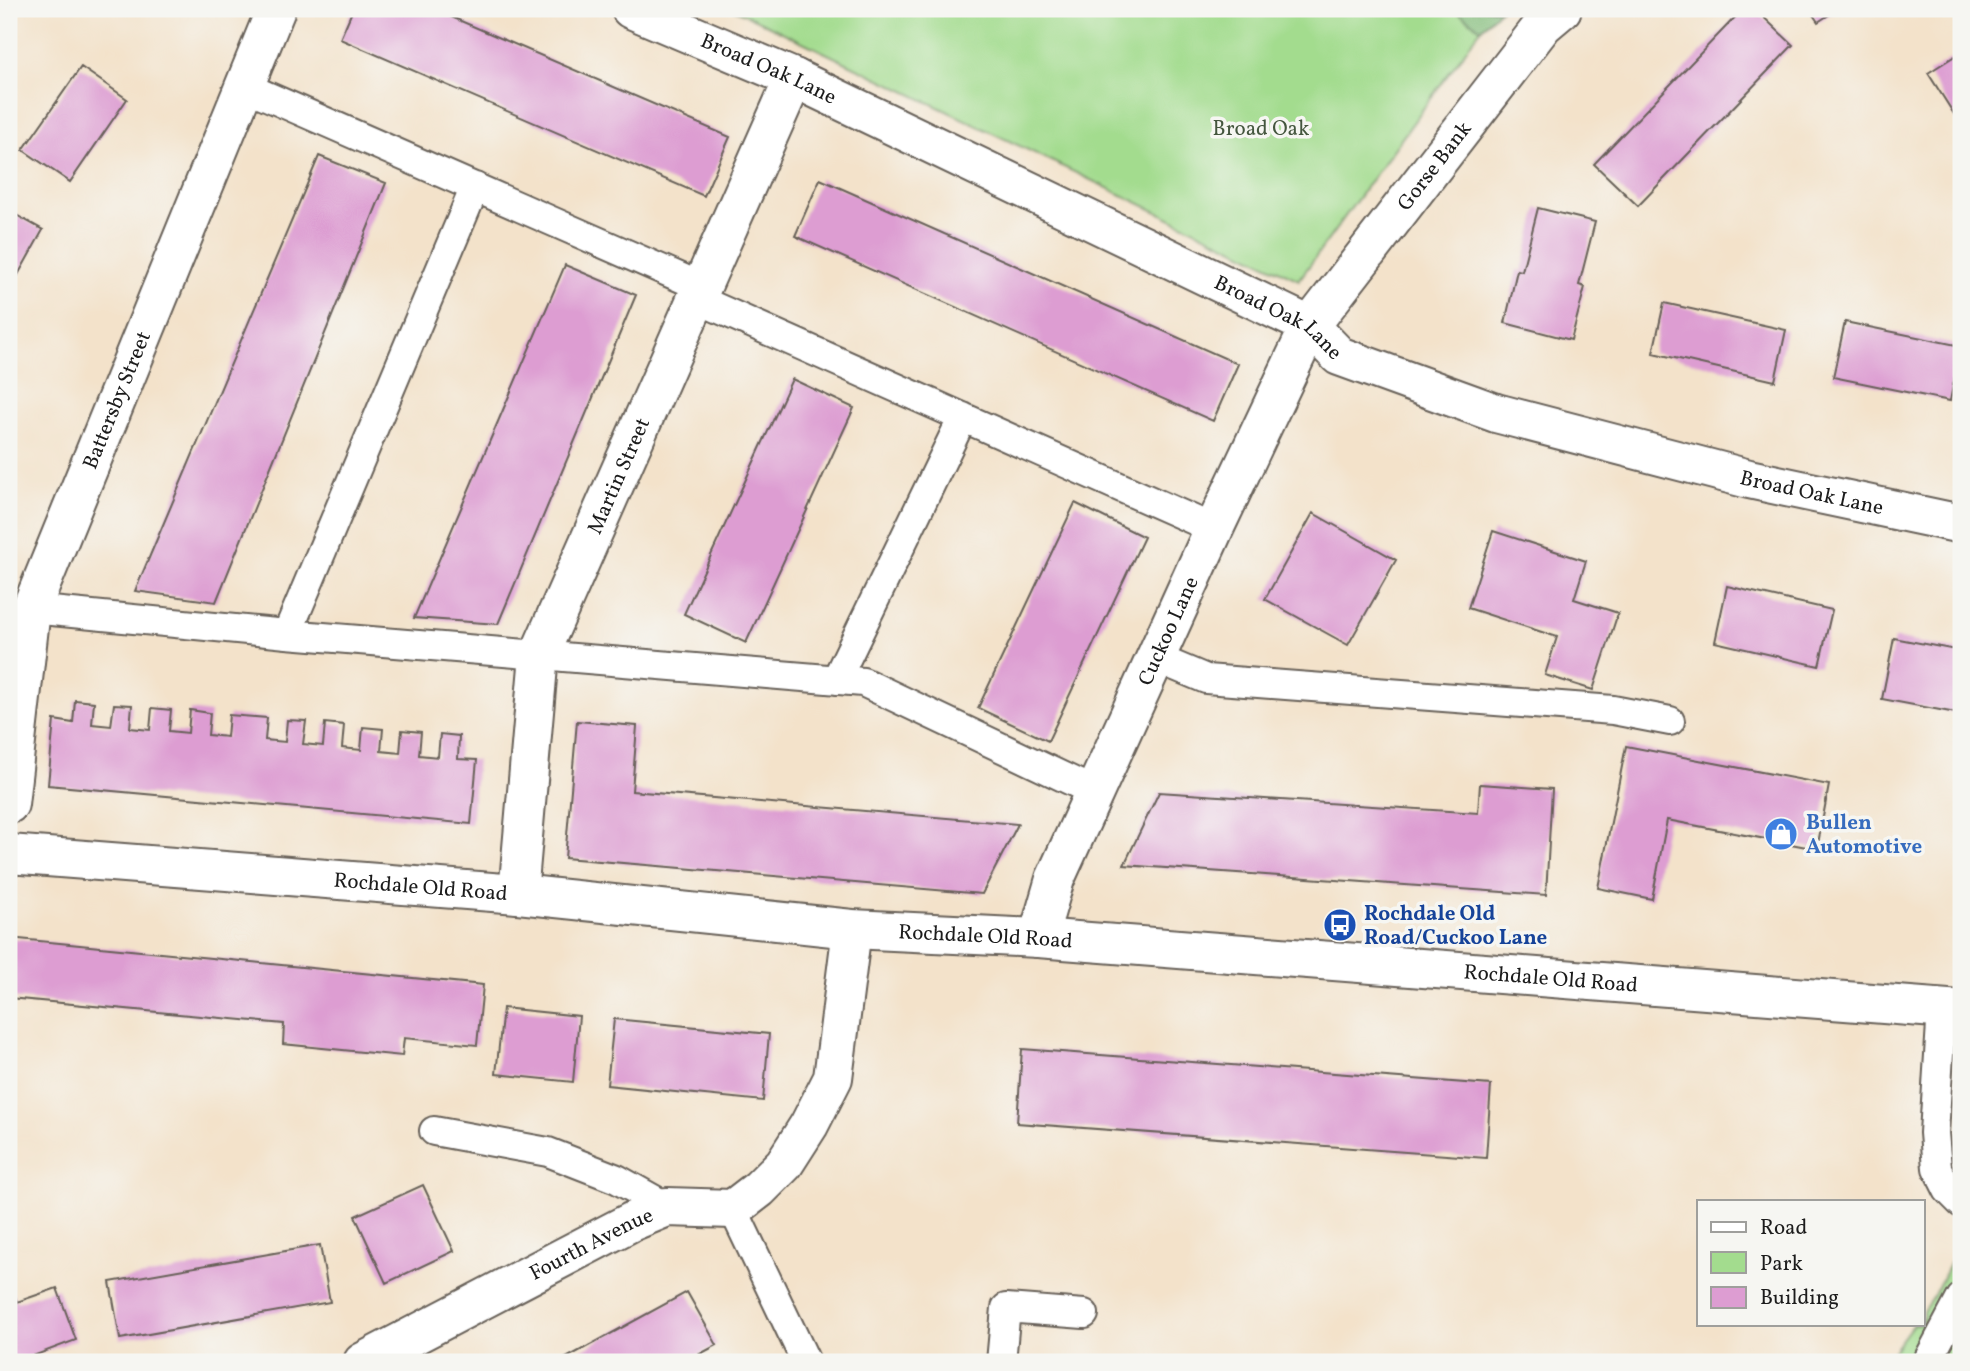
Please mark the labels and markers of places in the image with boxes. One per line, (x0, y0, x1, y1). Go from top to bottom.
place label: Bullen Automotive (1806, 809, 1922, 862)
shop icon: Bullen Automotive (1762, 815, 1800, 853)
place label: Rochdale Old Road/Cuckoo Lane (1364, 900, 1547, 953)
bus stop icon: Rochdale Old Road/Cuckoo Lane (1321, 906, 1359, 944)

